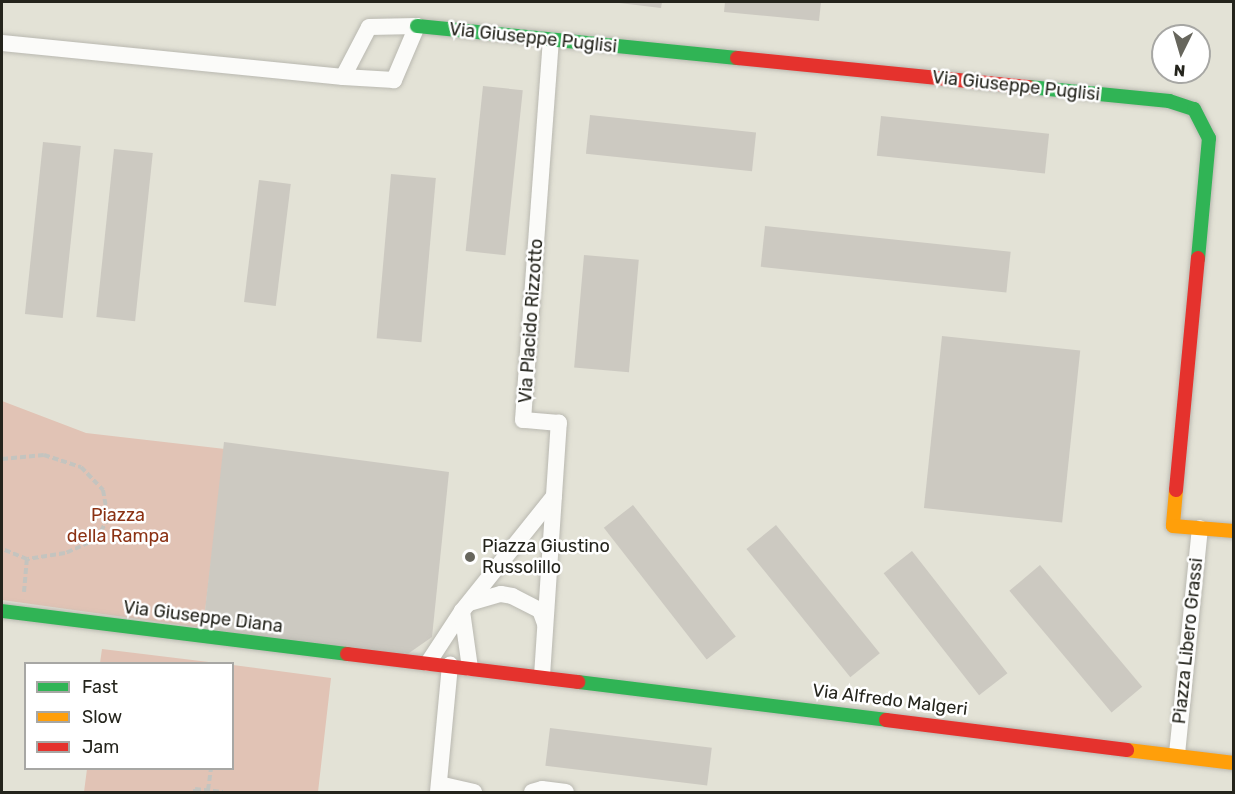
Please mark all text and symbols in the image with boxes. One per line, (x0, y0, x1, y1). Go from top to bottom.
street label: Via Giuseppe Puglisi (448, 18, 618, 58)
north arrow (1151, 24, 1211, 84)
text: N (1173, 60, 1186, 80)
street label: Via Giuseppe Puglisi (931, 66, 1101, 106)
street label: Via Placido Rizzotto (514, 238, 548, 404)
park label: Piazza della Rampa (67, 505, 169, 548)
place label: Piazza Giustino Russolillo (482, 536, 610, 578)
marker: Piazza Giustino Russolillo (463, 550, 477, 564)
street label: Piazza Libero Grassi (1169, 557, 1207, 725)
street label: Via Giuseppe Diana (122, 596, 284, 638)
legend (24, 662, 234, 770)
text: Fast (82, 676, 118, 698)
street label: Via Alfredo Malgeri (811, 680, 969, 720)
text: Slow (82, 706, 122, 728)
text: Jam (82, 736, 119, 758)

